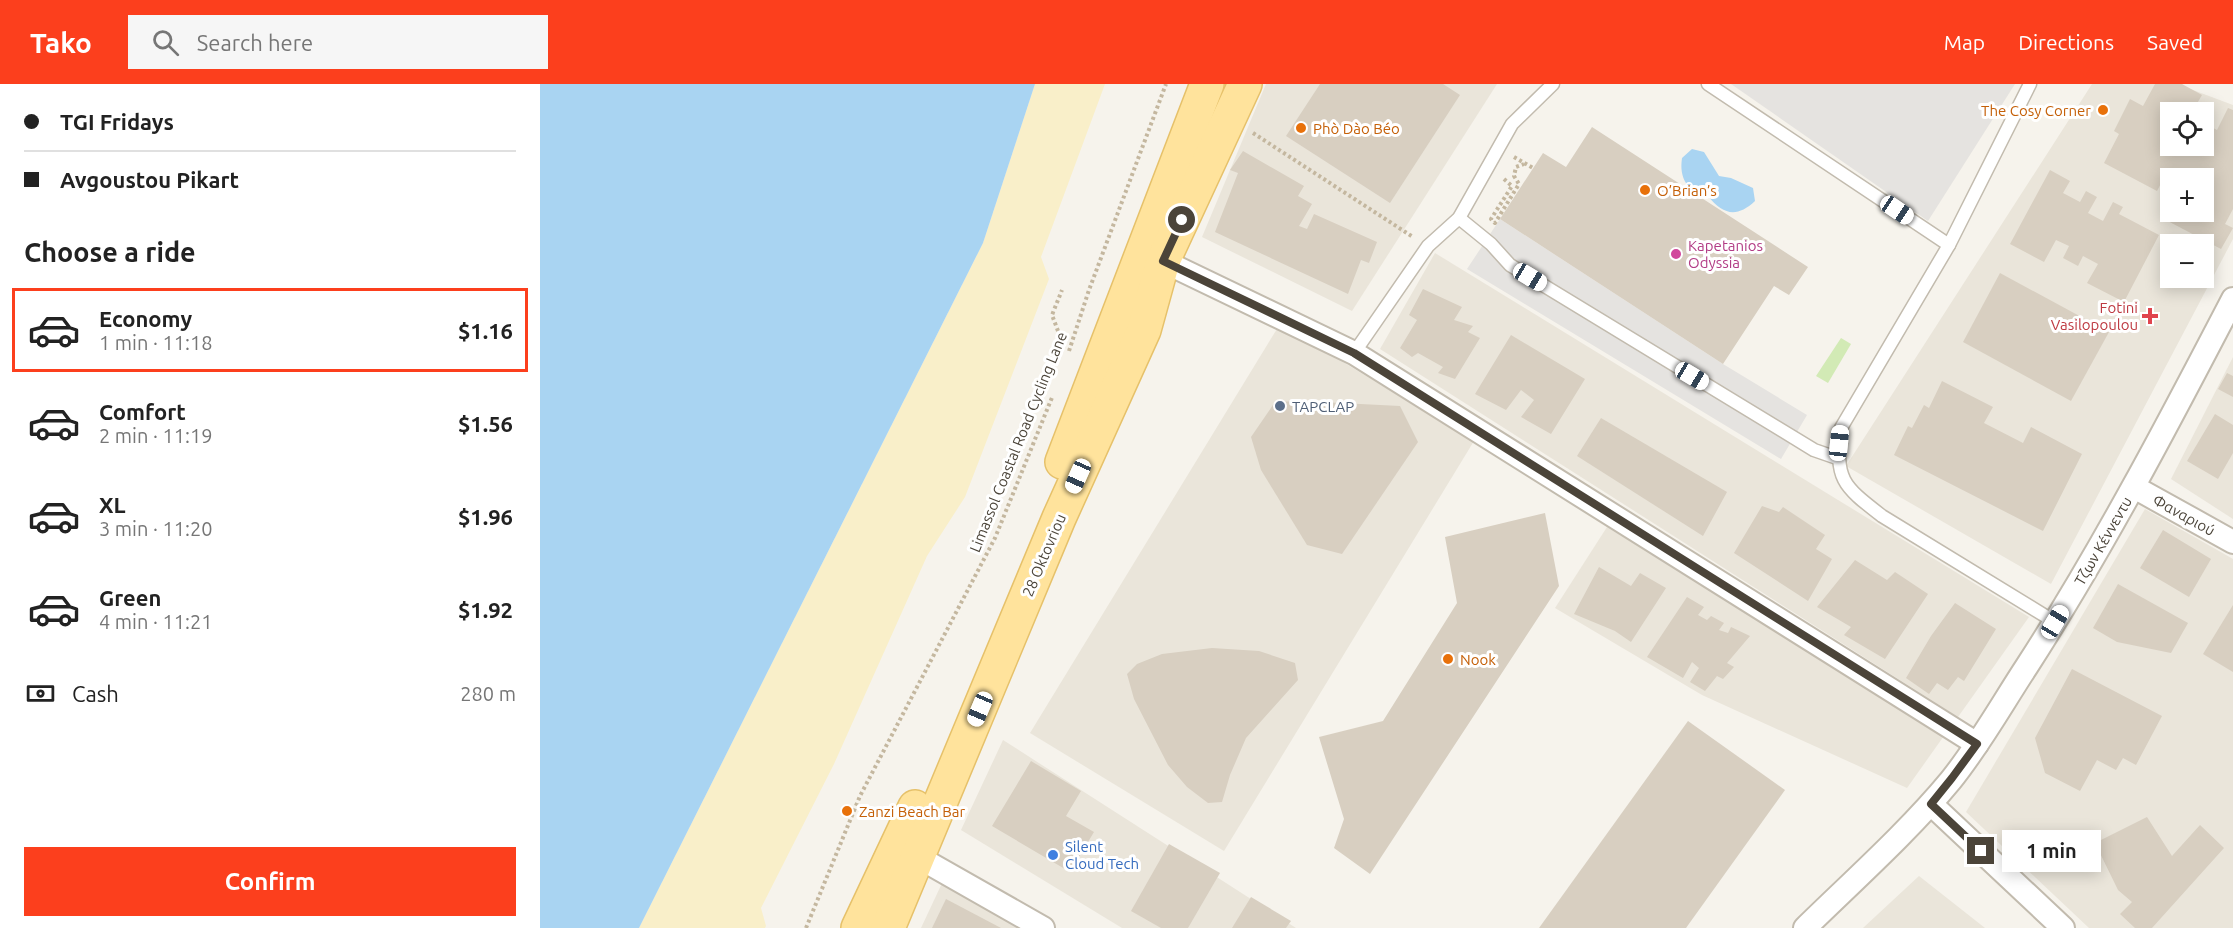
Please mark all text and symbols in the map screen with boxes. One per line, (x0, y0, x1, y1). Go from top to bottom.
search box (128, 15, 548, 69)
icon: search (149, 26, 182, 59)
text: Tako (30, 27, 92, 58)
text: Search here (197, 30, 313, 55)
text: Map (1944, 30, 1985, 54)
text: Directions (2018, 30, 2114, 54)
text: Saved (2147, 30, 2203, 54)
place label: The Cosy Corner (1981, 102, 2091, 119)
map controls (2160, 102, 2214, 288)
button: locate (2160, 102, 2214, 156)
marker: The Cosy Corner (2096, 103, 2110, 117)
text: TGI Fridays (60, 109, 174, 134)
place label: Phò Dào Béo (1313, 120, 1400, 137)
marker: Phò Dào Béo (1294, 121, 1308, 135)
text: Avgoustou Pikart (60, 167, 239, 192)
button: + (2160, 168, 2214, 222)
place label: O’Brian’s (1657, 182, 1717, 199)
marker: O’Brian’s (1638, 183, 1652, 197)
car (1877, 192, 1917, 228)
route start (1168, 206, 1195, 233)
button: − (2160, 234, 2214, 288)
text: Choose a ride (24, 237, 196, 267)
place label: Kapetanios Odyssia (1688, 237, 1763, 271)
marker: Kapetanios Odyssia (1669, 247, 1683, 261)
car (1510, 260, 1550, 294)
place label: Fotini Vasilopoulou (2051, 299, 2138, 333)
icon: car (27, 303, 81, 357)
text: Economy (99, 306, 192, 331)
marker: Fotini Vasilopoulou (2143, 309, 2157, 323)
text: $1.16 (458, 318, 513, 343)
street label: Limassol Coastal Road Cycling Lane (966, 329, 1070, 555)
text: 1 min · 11:18 (99, 331, 213, 354)
car (1672, 359, 1712, 393)
icon: car (27, 396, 81, 450)
place label: TAPCLAP (1292, 398, 1354, 415)
text: Comfort (99, 399, 186, 424)
marker: TAPCLAP (1273, 399, 1287, 413)
text: $1.56 (458, 411, 513, 436)
text: 2 min · 11:19 (99, 424, 213, 447)
car (1828, 424, 1850, 462)
car (1062, 456, 1094, 496)
icon: car (27, 489, 81, 543)
street label: Φαναριού (2150, 491, 2218, 539)
text: XL (99, 492, 126, 517)
street label: Τζων Κέννεντυ (2071, 494, 2135, 588)
text: $1.96 (458, 504, 513, 529)
street label: 28 Oktovriou (1019, 511, 1069, 599)
text: 3 min · 11:20 (99, 517, 213, 540)
icon: car (27, 582, 81, 636)
text: Green (99, 585, 161, 610)
text: $1.92 (458, 597, 513, 622)
car (2038, 602, 2072, 642)
text: 4 min · 11:21 (99, 610, 213, 633)
place label: Nook (1460, 651, 1496, 668)
marker: Nook (1441, 652, 1455, 666)
icon: cash (24, 677, 57, 710)
text: Cash (72, 681, 119, 706)
text: 280 m (460, 682, 516, 705)
car (965, 689, 995, 729)
place label: Zanzi Beach Bar (859, 803, 965, 820)
marker: Zanzi Beach Bar (840, 804, 854, 818)
callout: 1 min (2002, 830, 2101, 872)
route end (1967, 837, 1994, 864)
place label: Silent Cloud Tech (1065, 838, 1139, 872)
text: 1 min (2026, 839, 2077, 862)
button: Confirm (24, 847, 516, 916)
marker: Silent Cloud Tech (1046, 848, 1060, 862)

